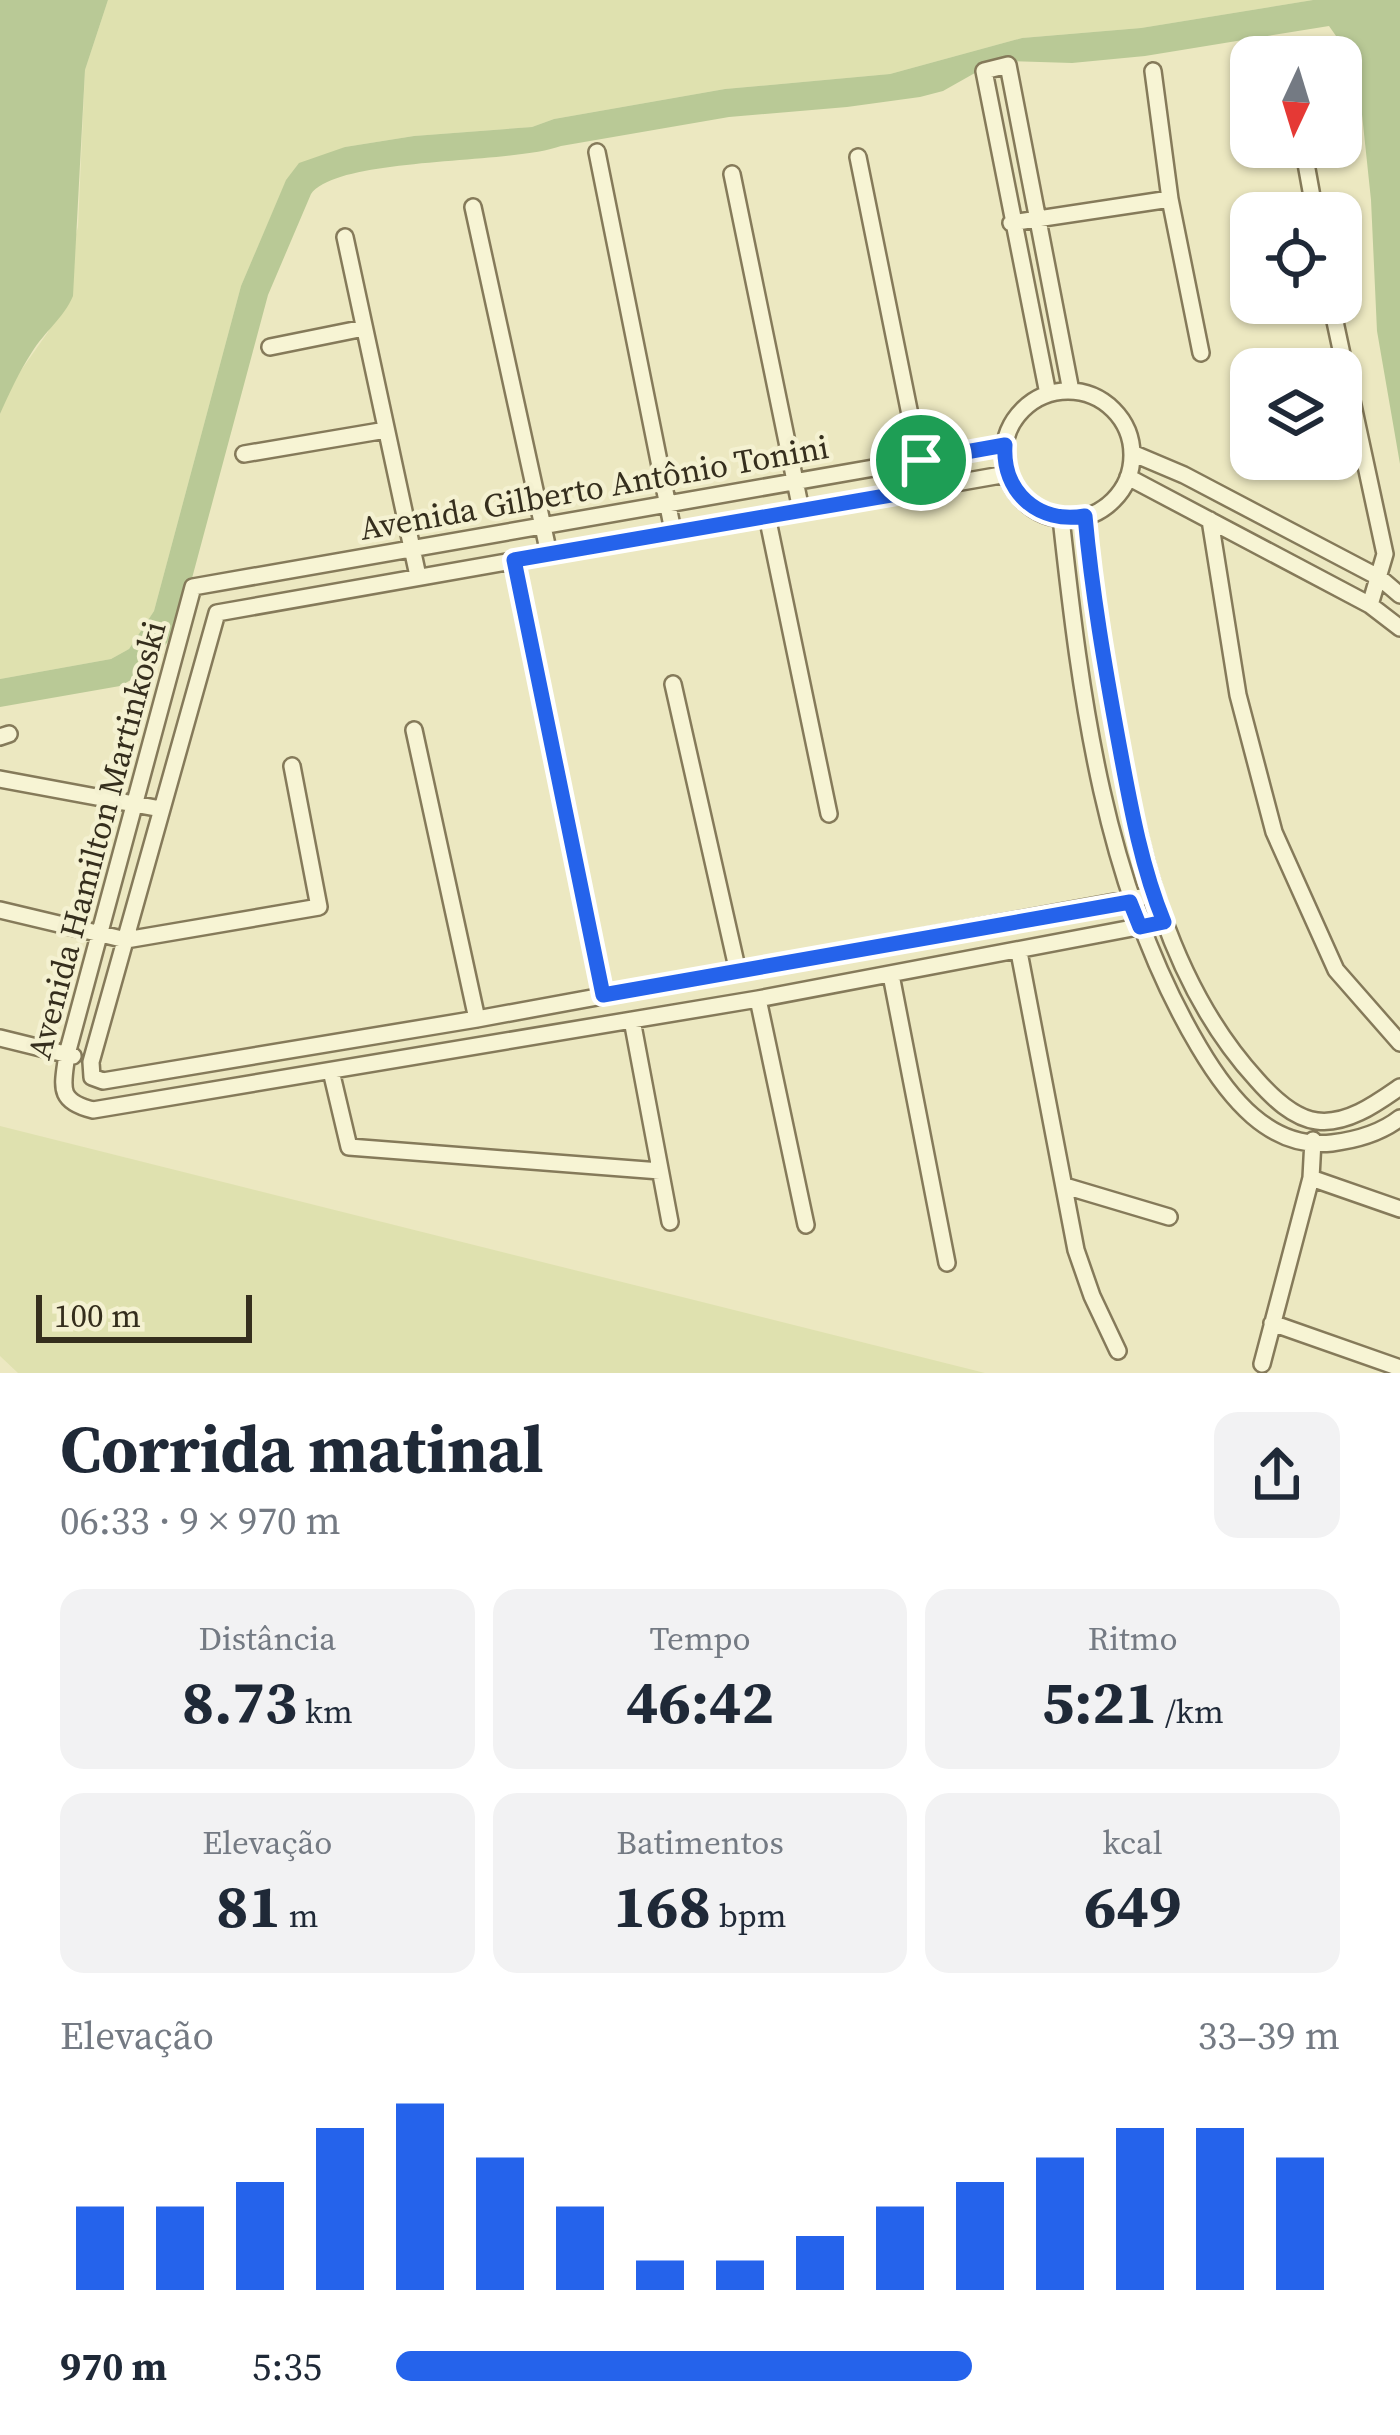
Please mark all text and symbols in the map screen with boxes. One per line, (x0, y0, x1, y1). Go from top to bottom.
north arrow (1230, 36, 1362, 168)
map controls (1230, 36, 1362, 480)
button: locate (1230, 192, 1362, 324)
button: layers (1230, 348, 1362, 480)
pin (870, 409, 972, 511)
street label: Avenida Gilberto Antônio Tonini (356, 424, 832, 551)
icon: arrive (888, 427, 954, 493)
street label: Avenida Hamilton Martinkoski (16, 616, 177, 1064)
scale bar (36, 1289, 252, 1342)
text: 100 m (54, 1293, 141, 1338)
text: Corrida matinal (60, 1404, 544, 1494)
button: share (1214, 1412, 1340, 1538)
text: 06:33 · 9 × 970 m (60, 1494, 341, 1547)
text: Distância (198, 1616, 336, 1661)
text: Tempo (649, 1616, 751, 1661)
text: Ritmo (1088, 1616, 1178, 1661)
text: 8.73 (182, 1661, 297, 1743)
text: 46:42 (626, 1661, 774, 1743)
text: 5:21 (1042, 1661, 1157, 1743)
text: km (297, 1689, 353, 1734)
text: /km (1157, 1689, 1224, 1734)
text: Elevação (202, 1820, 332, 1865)
text: Batimentos (616, 1820, 784, 1865)
text: kcal (1103, 1820, 1163, 1865)
text: 81 (216, 1865, 281, 1947)
text: 168 (614, 1865, 711, 1947)
text: 649 (1084, 1865, 1181, 1947)
text: m (281, 1893, 319, 1938)
text: bpm (711, 1893, 786, 1938)
text: Elevação (60, 2009, 214, 2062)
text: 33–39 m (1198, 2009, 1340, 2062)
text: 970 m (60, 2340, 167, 2393)
text: 5:35 (252, 2340, 322, 2393)

